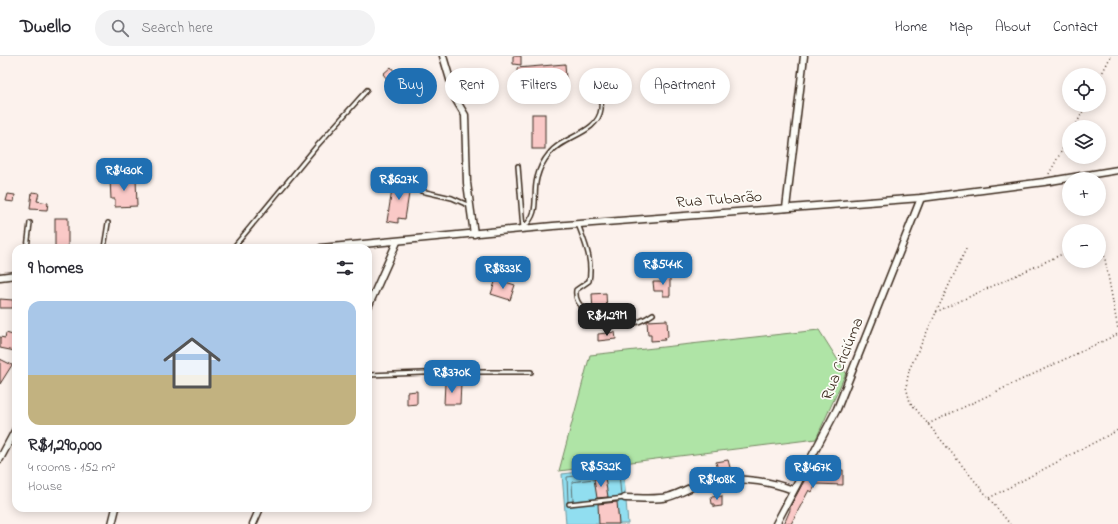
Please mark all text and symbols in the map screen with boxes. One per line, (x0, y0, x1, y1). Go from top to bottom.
search box (95, 10, 375, 46)
text: Dwello (20, 14, 71, 41)
icon: search (109, 17, 131, 39)
text: Search here (141, 17, 213, 39)
text: Home (895, 17, 927, 38)
text: Map (949, 17, 973, 38)
text: About (995, 17, 1031, 38)
text: Contact (1053, 17, 1098, 38)
chip: Buy (384, 68, 437, 104)
chip: Rent (445, 68, 499, 104)
chip: Filters (507, 68, 571, 104)
chip: New (579, 68, 632, 104)
chip: Apartment (640, 68, 730, 104)
map controls (1062, 68, 1106, 268)
button: locate (1062, 68, 1106, 112)
button: layers (1062, 120, 1106, 164)
pin: R$430K (91, 158, 157, 192)
text: R$430K (105, 161, 143, 180)
pin: R$627K (366, 167, 432, 201)
text: R$627K (380, 170, 418, 189)
button: + (1062, 172, 1106, 216)
street label: Rua Tubarão (675, 185, 763, 215)
button: − (1062, 224, 1106, 268)
pin: R$544K (630, 252, 696, 286)
text: R$544K (643, 255, 683, 274)
text: 9 homes (28, 256, 84, 281)
pin: R$833K (470, 256, 536, 290)
icon: filters (334, 257, 356, 279)
text: R$833K (485, 259, 521, 278)
pin: R$1.29M (570, 303, 644, 337)
text: R$1.29M (587, 306, 627, 325)
street label: Rua Criciúma (816, 314, 870, 404)
icon: home (156, 327, 228, 399)
pin: R$370K (419, 360, 485, 394)
text: R$370K (433, 363, 471, 382)
text: R$1,290,000 (28, 433, 102, 458)
pin: R$532K (568, 454, 634, 488)
pin: R$467K (780, 455, 846, 489)
text: R$532K (581, 457, 621, 476)
text: 4 rooms · 152 m² (28, 458, 115, 477)
text: R$467K (794, 458, 832, 477)
pin: R$408K (684, 467, 750, 501)
text: R$408K (698, 470, 736, 489)
text: House (28, 477, 62, 496)

